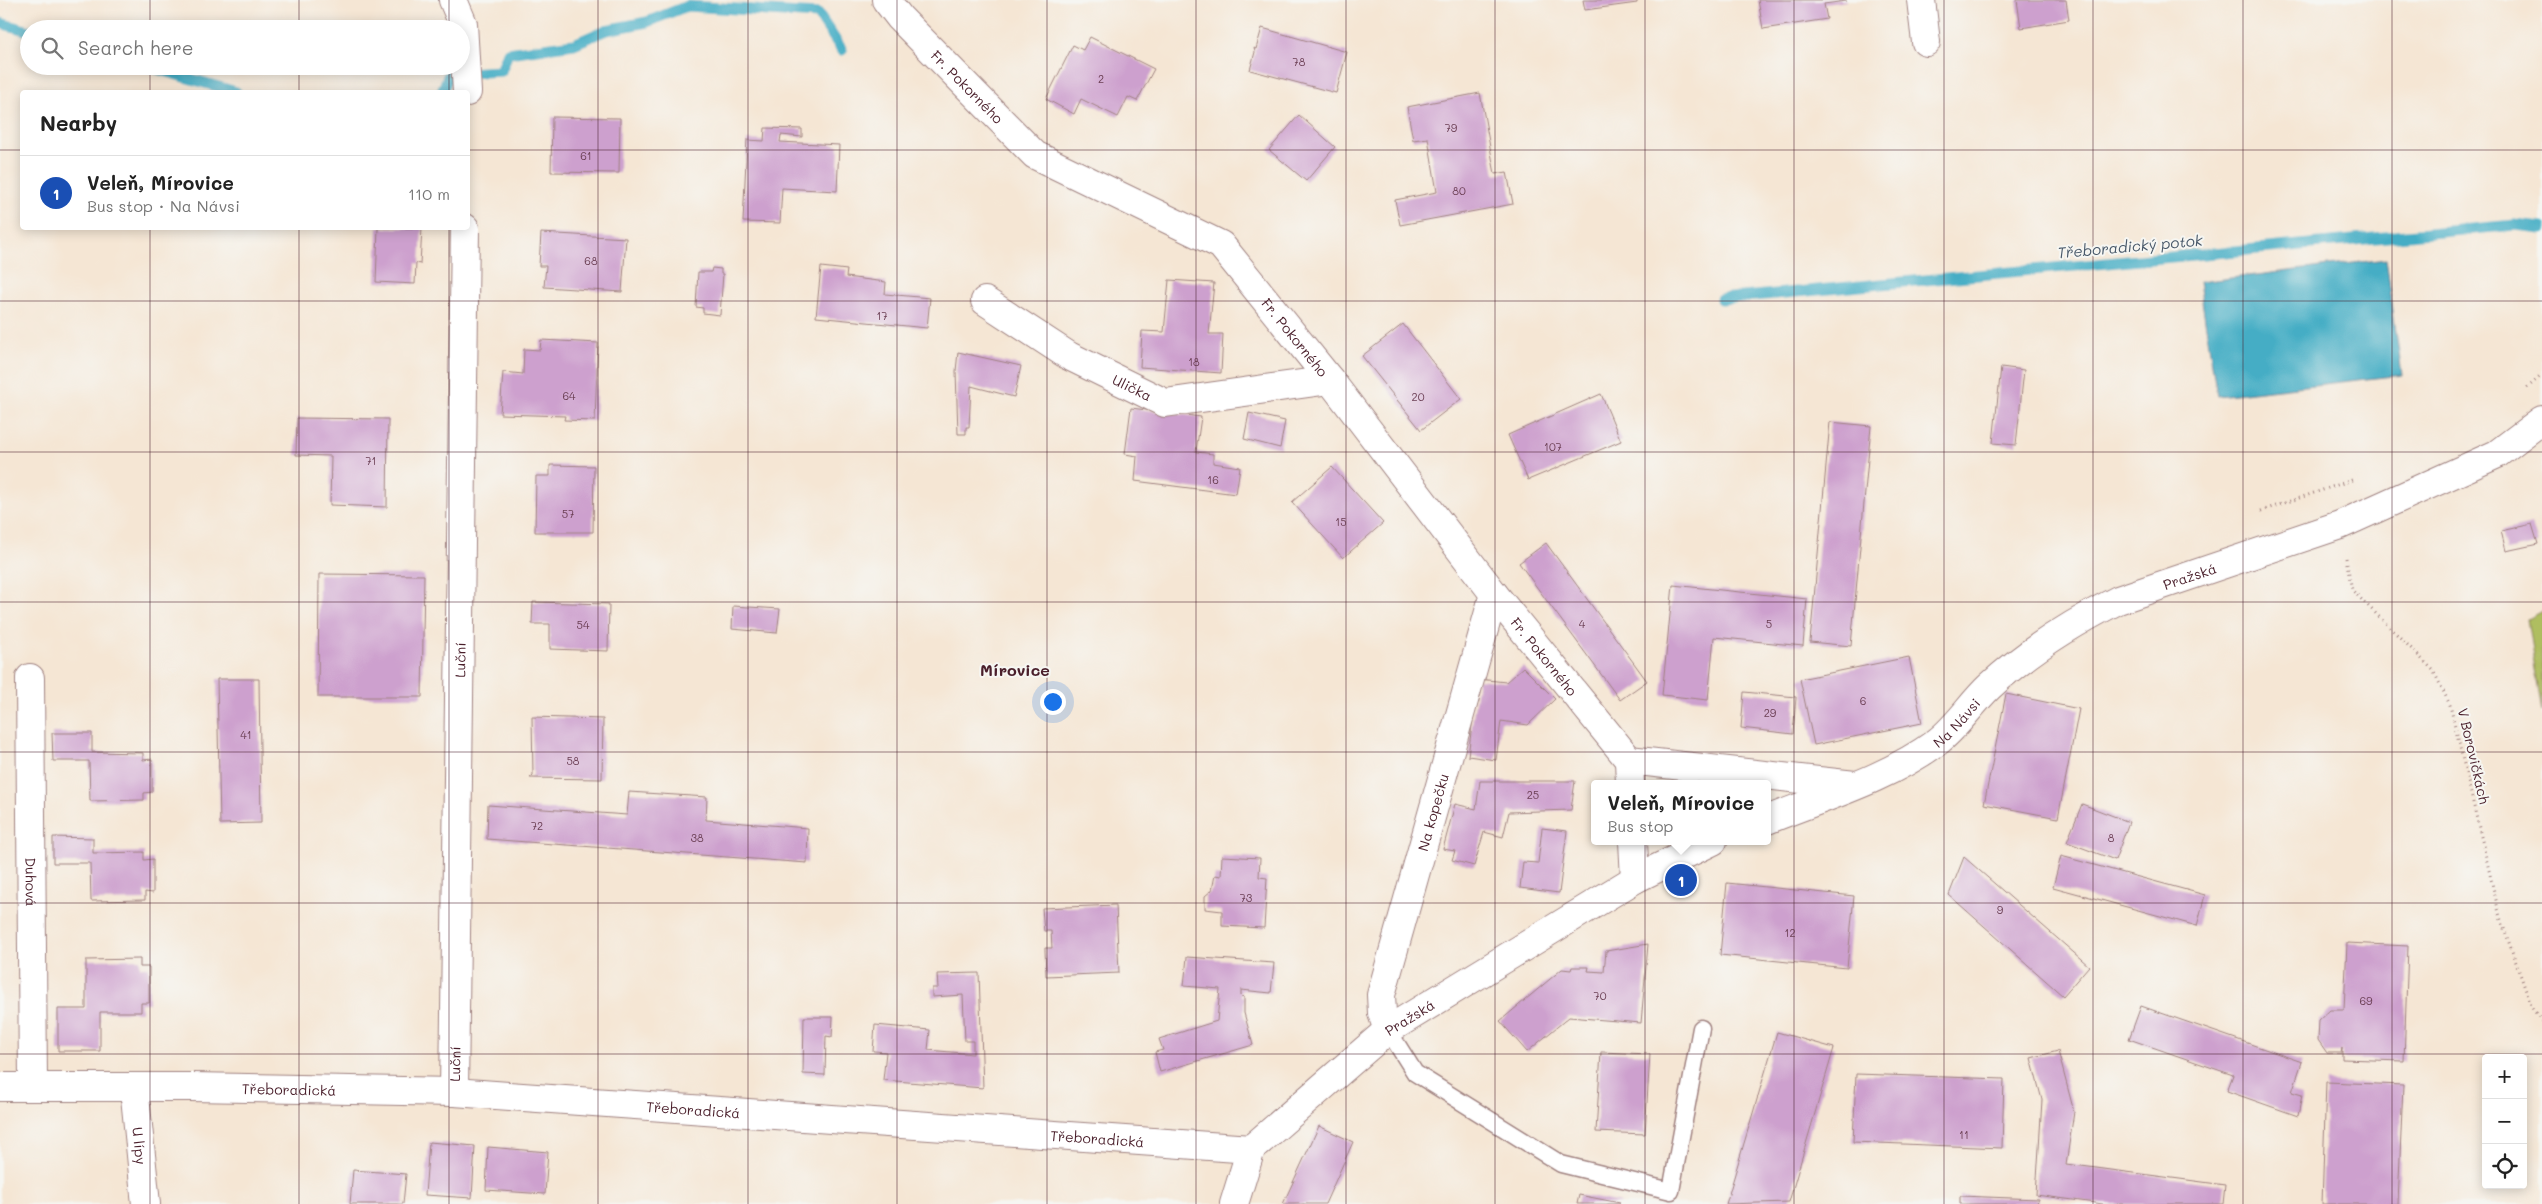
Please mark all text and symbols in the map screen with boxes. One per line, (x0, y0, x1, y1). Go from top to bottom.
search box (20, 20, 470, 75)
icon: search (38, 34, 66, 62)
text: Search here (78, 35, 194, 60)
street label: Fr. Pokorného (927, 46, 1008, 127)
house number: 78 (1293, 54, 1306, 69)
house number: 2 (1098, 71, 1104, 86)
text: Nearby (40, 109, 117, 136)
house number: 79 (1445, 120, 1458, 135)
house number: 61 (580, 148, 592, 163)
text: Veleň, Mírovice (87, 170, 234, 195)
text: 1 (52, 183, 60, 204)
text: 110 m (408, 183, 450, 204)
house number: 80 (1452, 183, 1466, 198)
text: Bus stop · Na Návsi (87, 195, 240, 216)
water label: Třeboradický potok (2057, 230, 2204, 262)
house number: 68 (584, 253, 598, 268)
street label: Fr. Pokorného (1258, 294, 1333, 380)
house number: 17 (876, 308, 888, 323)
house number: 18 (1188, 354, 1200, 369)
street label: Ulička (1110, 369, 1155, 405)
house number: 64 (562, 388, 576, 403)
house number: 20 (1412, 389, 1425, 404)
house number: 107 (1544, 439, 1562, 454)
house number: 71 (365, 453, 377, 468)
house number: 16 (1207, 472, 1219, 487)
house number: 57 (562, 506, 574, 521)
house number: 15 (1335, 514, 1347, 529)
street label: Pražská (2160, 558, 2219, 594)
street label: Fr. Pokorného (1507, 613, 1582, 699)
house number: 4 (1579, 616, 1586, 631)
house number: 5 (1766, 616, 1772, 631)
house number: 54 (577, 617, 590, 632)
street label: Luční (450, 642, 469, 678)
district label: Mírovice (980, 659, 1050, 680)
your location (1040, 689, 1066, 715)
house number: 6 (1860, 693, 1866, 708)
street label: Na Návsi (1929, 694, 1984, 751)
house number: 29 (1764, 705, 1777, 720)
street label: V Borovičkách (2454, 706, 2494, 806)
house number: 41 (240, 727, 252, 742)
house number: 58 (566, 753, 580, 768)
street label: Na kopečku (1413, 771, 1453, 853)
popup (1591, 780, 1771, 845)
house number: 25 (1527, 787, 1539, 802)
text: Veleň, Mírovice (1608, 790, 1754, 815)
text: Bus stop (1608, 815, 1673, 836)
house number: 72 (531, 818, 543, 833)
house number: 38 (690, 830, 704, 845)
house number: 8 (2108, 830, 2115, 845)
street label: Duhová (22, 857, 41, 907)
pin: 1 (1665, 861, 1697, 899)
house number: 73 (1240, 890, 1253, 905)
house number: 9 (1997, 902, 2004, 917)
house number: 12 (1784, 925, 1796, 940)
house number: 70 (1594, 988, 1607, 1003)
house number: 69 (2359, 993, 2373, 1008)
street label: Pražská (1381, 995, 1438, 1039)
street label: Luční (445, 1046, 464, 1082)
map controls (2482, 1054, 2527, 1189)
button: + (2482, 1054, 2527, 1099)
street label: Třeboradická (242, 1078, 336, 1099)
street label: Třeboradická (646, 1096, 741, 1122)
button: − (2482, 1099, 2527, 1144)
street label: Třeboradická (1050, 1125, 1145, 1151)
street label: U lípy (129, 1126, 151, 1165)
house number: 11 (1959, 1127, 1969, 1142)
button: locate (2482, 1144, 2527, 1189)

